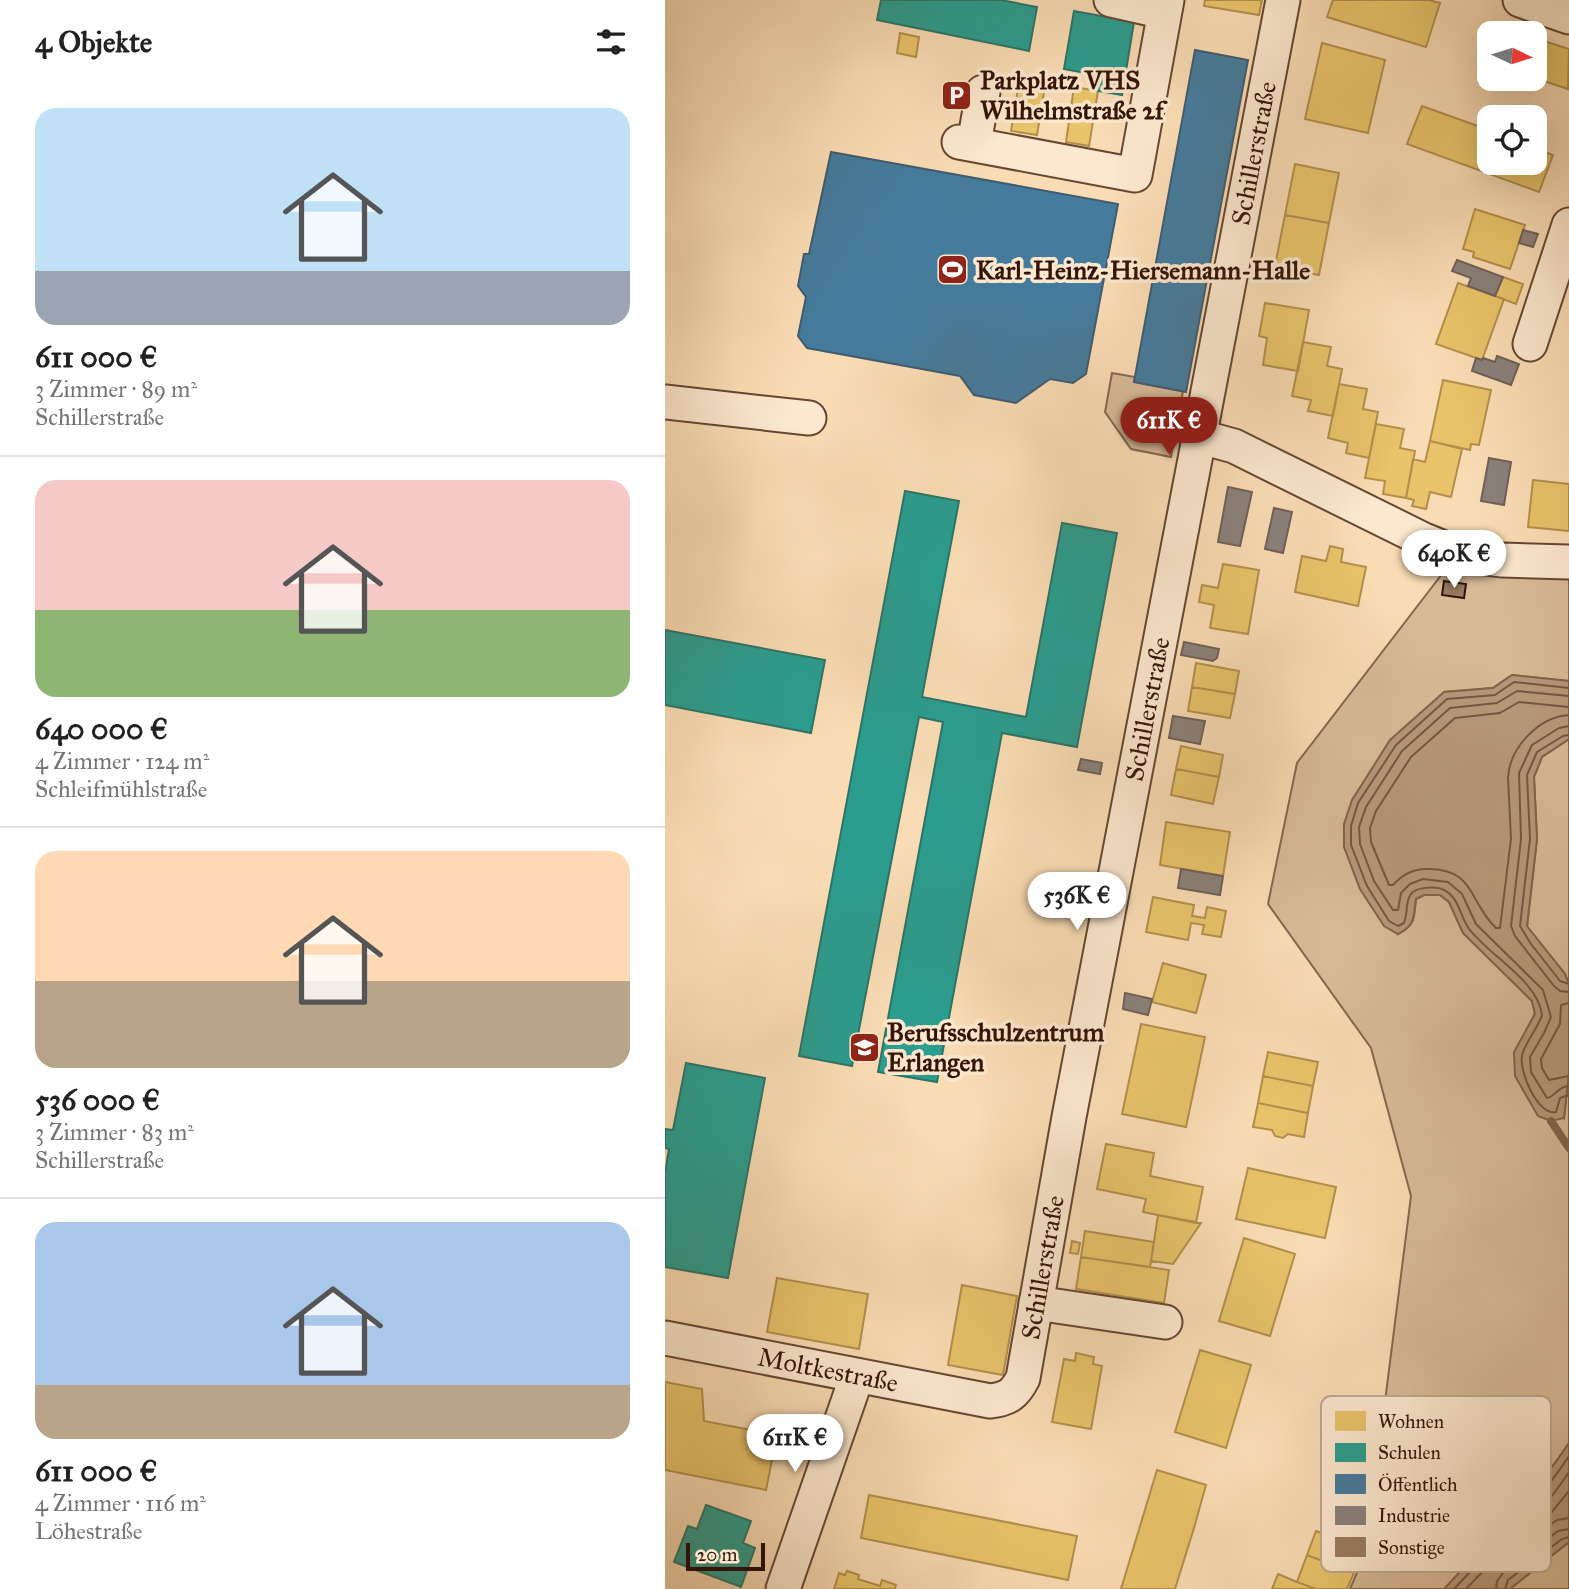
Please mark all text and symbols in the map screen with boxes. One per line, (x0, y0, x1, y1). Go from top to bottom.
north arrow (1477, 21, 1547, 91)
map controls (1477, 21, 1547, 175)
icon: filters (592, 23, 630, 61)
text: 4 Objekte (35, 24, 152, 60)
place label: Parkplatz VHS Wilhelmstraße 2f (980, 64, 1168, 126)
parking icon: Parkplatz VHS Wilhelmstraße 2f (940, 78, 974, 112)
street label: Schillerstraße (1224, 78, 1283, 228)
button: locate (1477, 105, 1547, 175)
icon: home (270, 154, 396, 280)
sports icon: Karl-Heinz-Hiersemann-Halle (936, 253, 970, 287)
place label: Karl-Heinz-Hiersemann-Halle (976, 254, 1310, 286)
text: 611 000 € (35, 339, 157, 375)
text: 3 Zimmer · 89 m² (35, 375, 197, 403)
pin: 611K € (1112, 398, 1226, 457)
text: Schillerstraße (35, 403, 164, 431)
text: 611K € (1136, 406, 1202, 434)
icon: home (270, 526, 396, 652)
pin: 640K € (1397, 530, 1511, 590)
text: 640K € (1417, 539, 1491, 567)
street label: Schillerstraße (1118, 634, 1177, 784)
text: 640 000 € (35, 711, 168, 747)
text: 4 Zimmer · 124 m² (35, 747, 209, 775)
text: Schleifmühlstraße (35, 775, 207, 803)
pin: 536K € (1020, 872, 1134, 932)
text: 536K € (1044, 881, 1110, 909)
icon: home (270, 897, 396, 1023)
place label: Berufsschulzentrum Erlangen (887, 1016, 1104, 1079)
school or university icon: Berufsschulzentrum Erlangen (847, 1030, 881, 1064)
text: 536 000 € (35, 1082, 160, 1118)
text: 3 Zimmer · 83 m² (35, 1118, 194, 1146)
text: Schillerstraße (35, 1146, 164, 1174)
street label: Schillerstraße (1014, 1193, 1071, 1342)
icon: home (270, 1268, 396, 1394)
street label: Moltkestraße (755, 1340, 901, 1399)
legend (1321, 1396, 1551, 1572)
text: Wohnen (1378, 1410, 1444, 1433)
pin: 611K € (738, 1414, 852, 1474)
text: 611K € (762, 1423, 828, 1451)
text: Schulen (1378, 1441, 1441, 1464)
text: 611 000 € (35, 1453, 157, 1489)
text: Öffentlich (1378, 1473, 1458, 1496)
text: 4 Zimmer · 116 m² (35, 1489, 206, 1517)
text: Industrie (1378, 1504, 1450, 1527)
text: Löhestraße (35, 1517, 142, 1545)
text: Sonstige (1378, 1536, 1445, 1560)
scale bar (686, 1540, 765, 1572)
text: 20 m (697, 1543, 738, 1566)

